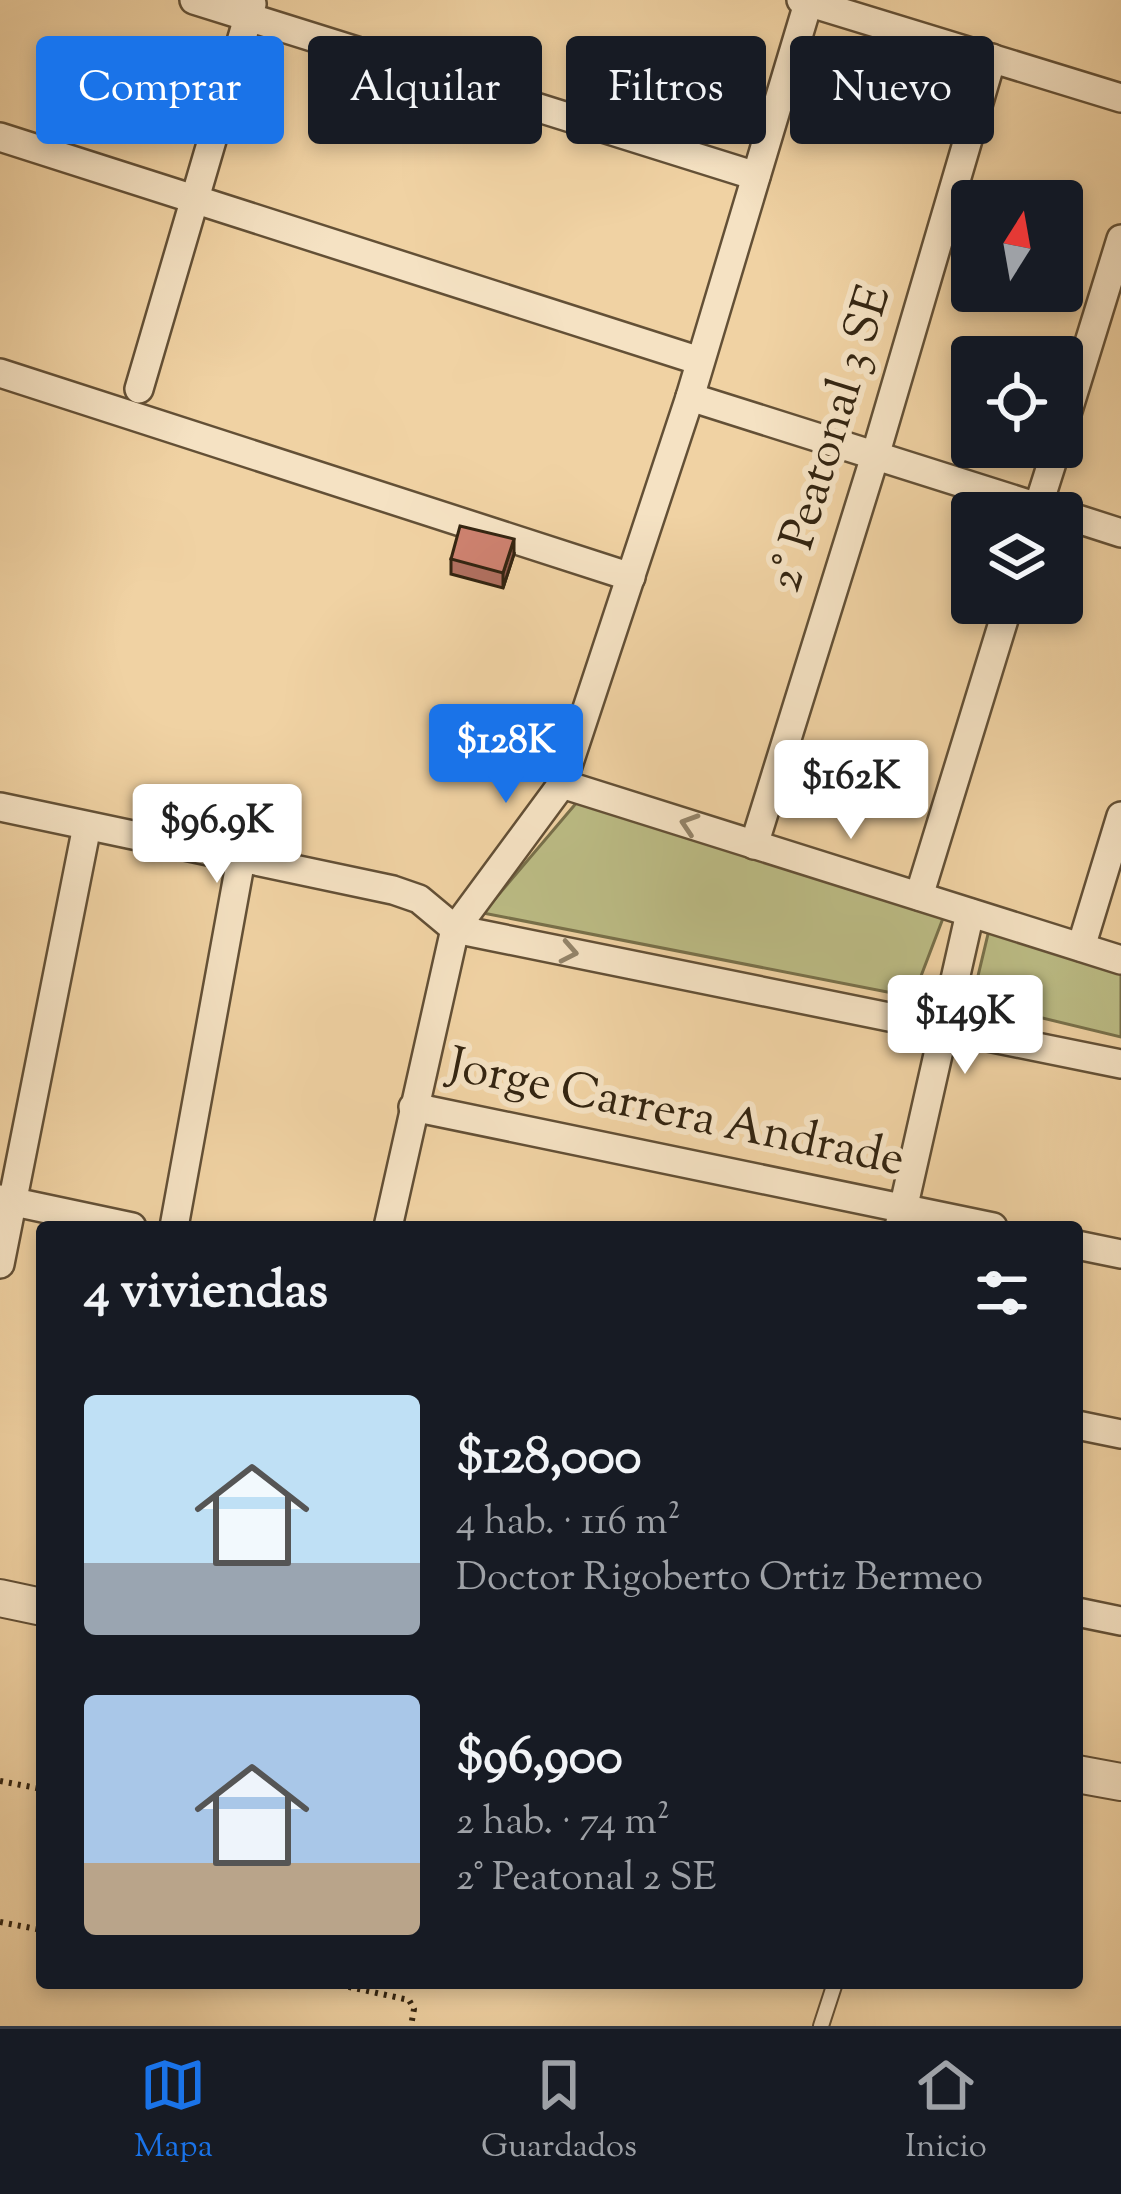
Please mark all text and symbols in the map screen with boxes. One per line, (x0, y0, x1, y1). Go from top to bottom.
chip: Comprar (36, 36, 284, 144)
chip: Alquilar (308, 36, 542, 144)
chip: Filtros (566, 36, 766, 144)
chip: Nuevo (790, 36, 994, 144)
north arrow (951, 180, 1083, 312)
map controls (951, 180, 1083, 624)
street label: 2° Peatonal 3 SE (753, 277, 911, 601)
button: locate (951, 336, 1083, 468)
button: layers (951, 492, 1083, 624)
pin: $128K (422, 704, 590, 806)
text: $128K (456, 715, 556, 771)
pin: $162K (767, 740, 935, 842)
text: $162K (801, 751, 901, 807)
pin: $96.9K (119, 784, 315, 886)
text: $96.9K (160, 795, 274, 851)
one-way arrow (679, 813, 700, 838)
one-way arrow (559, 938, 579, 964)
pin: $149K (881, 975, 1049, 1077)
text: $149K (915, 986, 1015, 1042)
street label: Jorge Carrera Andrade (439, 1032, 910, 1197)
text: 4 viviendas (84, 1257, 328, 1330)
icon: filters (969, 1260, 1035, 1326)
text: $128,000 (456, 1423, 642, 1496)
icon: home (180, 1443, 324, 1587)
text: 4 hab. · 116 m² (456, 1496, 681, 1552)
text: Doctor Rigoberto Ortiz Bermeo (456, 1552, 983, 1608)
text: $96,900 (456, 1723, 623, 1796)
icon: home (180, 1743, 324, 1887)
text: 2 hab. · 74 m² (456, 1796, 670, 1852)
text: 2° Peatonal 2 SE (456, 1852, 716, 1908)
tab: Mapa (134, 2052, 213, 2172)
tab: Guardados (481, 2052, 637, 2172)
tab: Inicio (905, 2052, 987, 2172)

